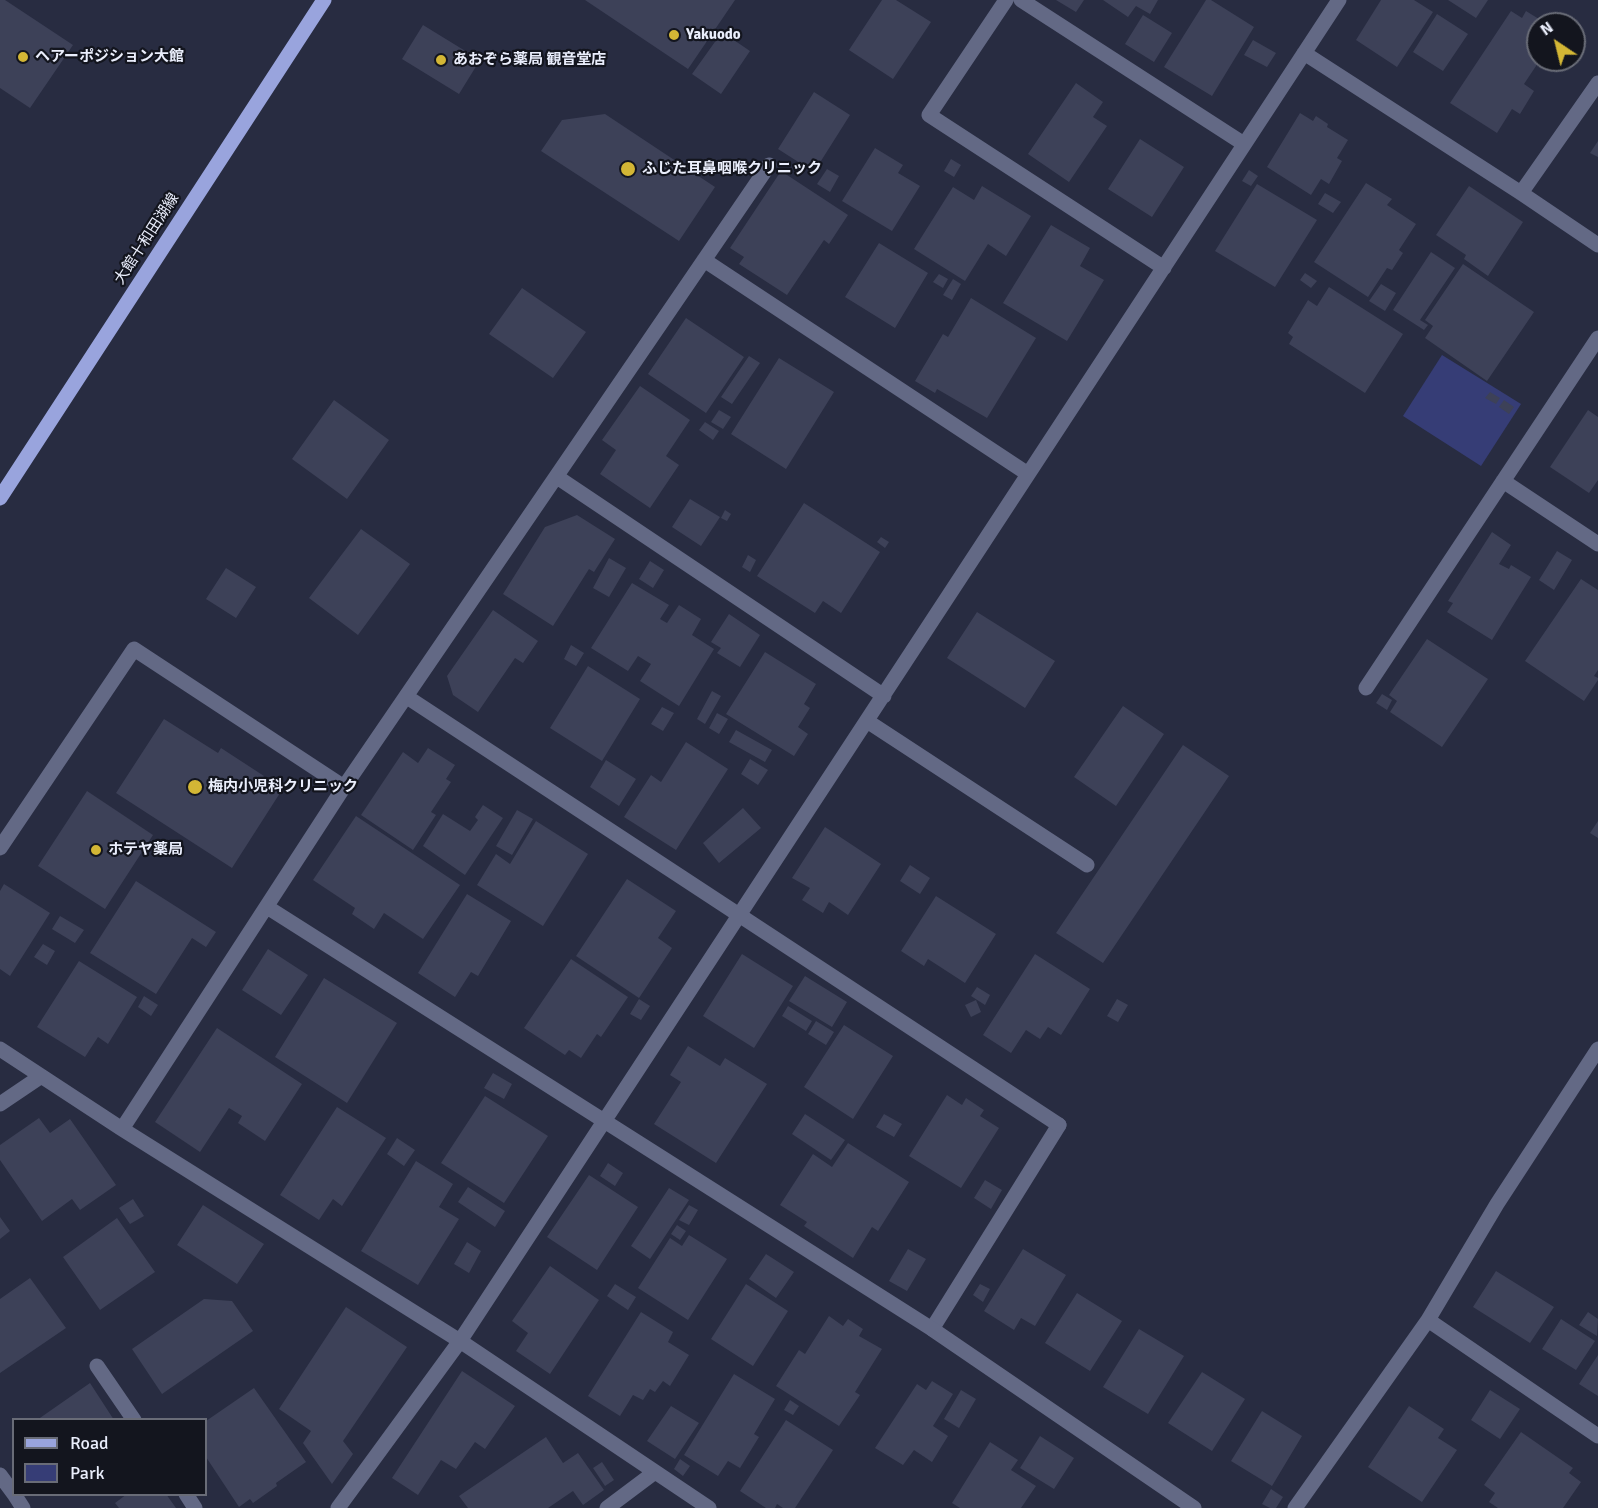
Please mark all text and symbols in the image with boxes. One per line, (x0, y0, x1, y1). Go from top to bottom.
north arrow (1526, 12, 1586, 72)
text: N (1537, 18, 1557, 40)
place label: Yakuodo (686, 26, 741, 44)
marker: Yakuodo (667, 28, 681, 42)
place label: ヘアーポジション大館 (35, 48, 184, 66)
marker: ヘアーポジション大館 (16, 50, 30, 64)
place label: あおぞら薬局 観音堂店 (453, 51, 606, 69)
marker: あおぞら薬局 観音堂店 (434, 53, 448, 67)
marker: ふじた耳鼻咽喉クリニック (619, 160, 637, 178)
place label: ふじた耳鼻咽喉クリニック (642, 160, 822, 178)
street label: 大館十和田湖線 (111, 190, 183, 288)
marker: 梅内小児科クリニック (186, 778, 204, 796)
place label: 梅内小児科クリニック (208, 778, 358, 796)
place label: ホテヤ薬局 (108, 841, 183, 859)
marker: ホテヤ薬局 (89, 843, 103, 857)
legend (12, 1418, 207, 1496)
text: Road (70, 1432, 109, 1454)
text: Park (70, 1462, 105, 1484)

